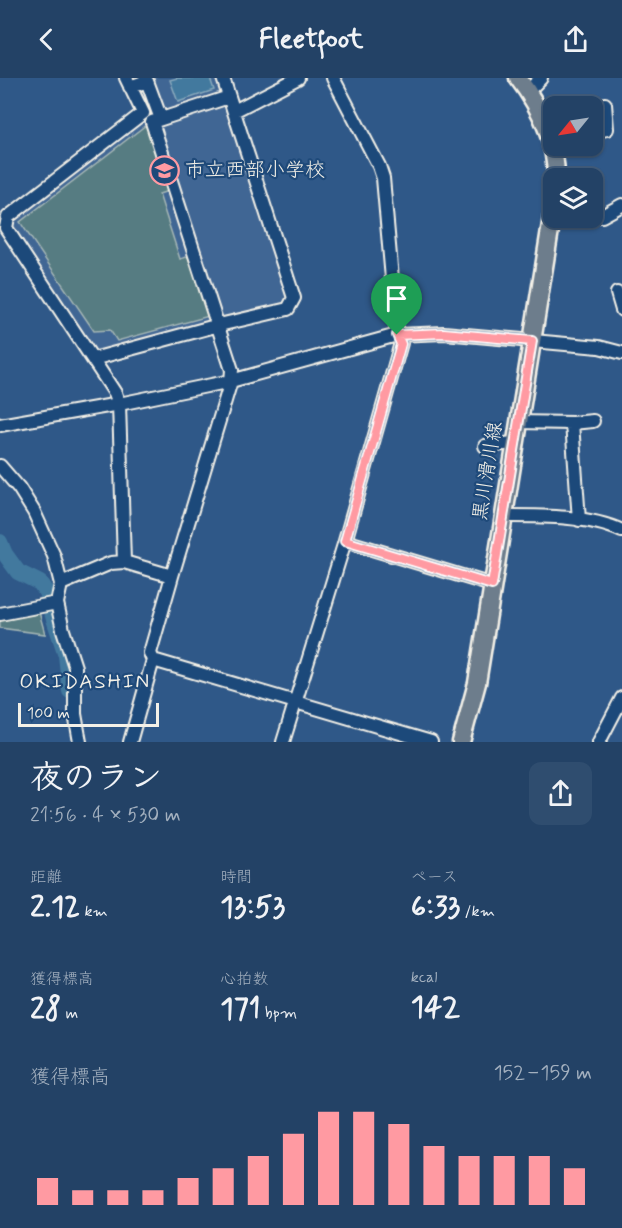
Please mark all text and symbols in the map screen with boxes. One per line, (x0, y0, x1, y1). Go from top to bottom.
text: Fleetfoot (259, 22, 363, 57)
icon: back (30, 23, 63, 56)
icon: share (559, 23, 592, 56)
north arrow (543, 96, 603, 156)
map controls (543, 96, 603, 228)
school or university icon: 市立西部小学校 (148, 154, 180, 186)
place label: 市立西部小学校 (185, 157, 325, 184)
button: layers (543, 168, 603, 228)
pin (371, 273, 422, 335)
icon: arrive (380, 282, 413, 315)
street label: 黒川滑川線 (467, 420, 509, 522)
district label: OKIDASHIN (19, 668, 151, 696)
scale bar (18, 700, 159, 728)
text: 100 m (27, 703, 70, 724)
text: 夜のラン (30, 757, 162, 801)
button: share (529, 762, 592, 825)
text: 21:56 · 4 × 530 m (30, 802, 181, 829)
text: 距離 (30, 867, 62, 888)
text: 時間 (220, 867, 252, 888)
text: ペース (411, 867, 458, 888)
text: 2.12 (30, 888, 80, 927)
text: 13:53 (220, 888, 285, 927)
text: 6:33 (411, 888, 460, 927)
text: km (80, 901, 108, 922)
text: /km (460, 901, 495, 922)
text: kcal (411, 967, 438, 988)
text: 獲得標高 (30, 969, 94, 990)
text: 心拍数 (220, 969, 268, 990)
text: 142 (411, 988, 460, 1027)
text: 28 (30, 990, 61, 1029)
text: 171 (220, 990, 261, 1029)
text: m (61, 1003, 78, 1024)
text: bpm (261, 1003, 297, 1024)
text: 152–159 m (494, 1060, 592, 1087)
text: 獲得標高 (30, 1064, 110, 1091)

